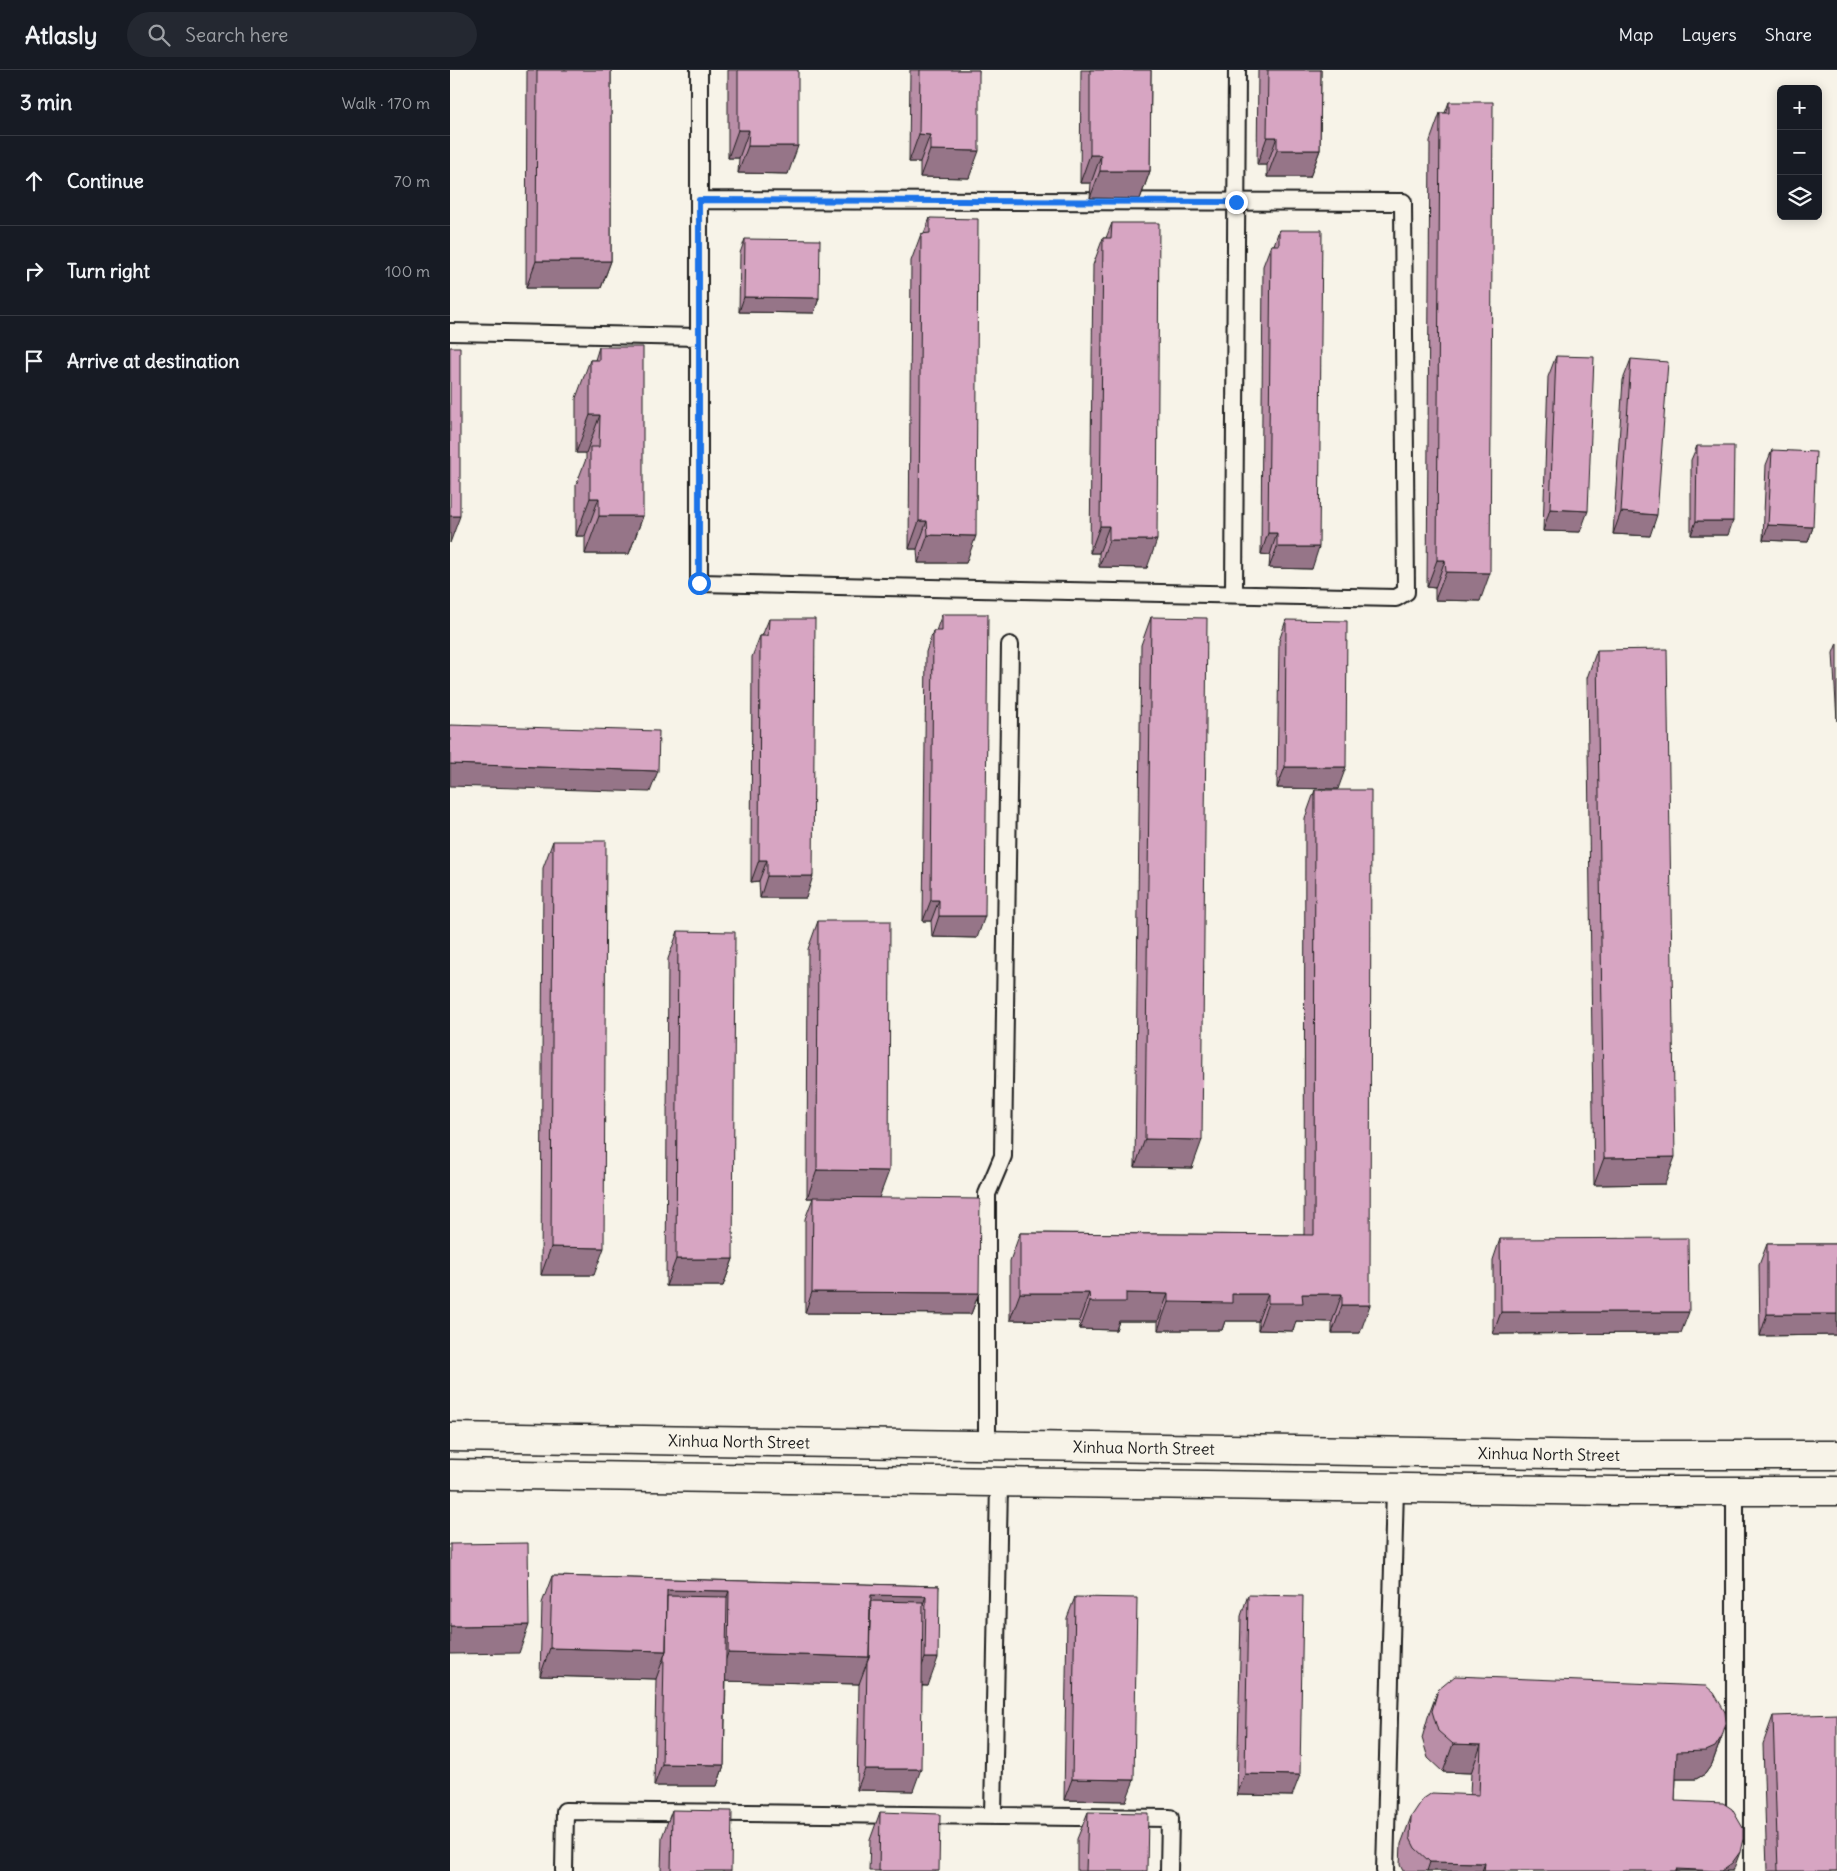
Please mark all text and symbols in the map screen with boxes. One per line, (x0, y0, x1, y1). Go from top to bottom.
search box (127, 12, 477, 57)
text: Atlasly (25, 20, 97, 50)
icon: search (145, 21, 173, 49)
text: Search here (185, 23, 288, 47)
text: Map (1618, 23, 1653, 46)
text: Layers (1681, 23, 1737, 46)
text: Share (1765, 23, 1812, 46)
map controls (1777, 85, 1822, 220)
button: + (1777, 85, 1822, 130)
text: 3 min (20, 89, 72, 116)
text: Walk · 170 m (341, 93, 430, 113)
button: − (1777, 130, 1822, 175)
icon: ahead (20, 167, 48, 195)
text: Continue (67, 169, 144, 193)
text: 70 m (394, 171, 430, 191)
button: layers (1777, 175, 1822, 220)
route end (1225, 191, 1248, 214)
icon: right (20, 257, 48, 285)
text: Turn right (67, 259, 150, 283)
text: 100 m (385, 261, 430, 281)
icon: arrive (20, 347, 48, 375)
text: Arrive at destination (67, 349, 240, 373)
route start (688, 572, 711, 595)
street label: Xinhua North Street (668, 1430, 811, 1453)
street label: Xinhua North Street (1073, 1437, 1216, 1459)
street label: Xinhua North Street (1478, 1443, 1620, 1465)

